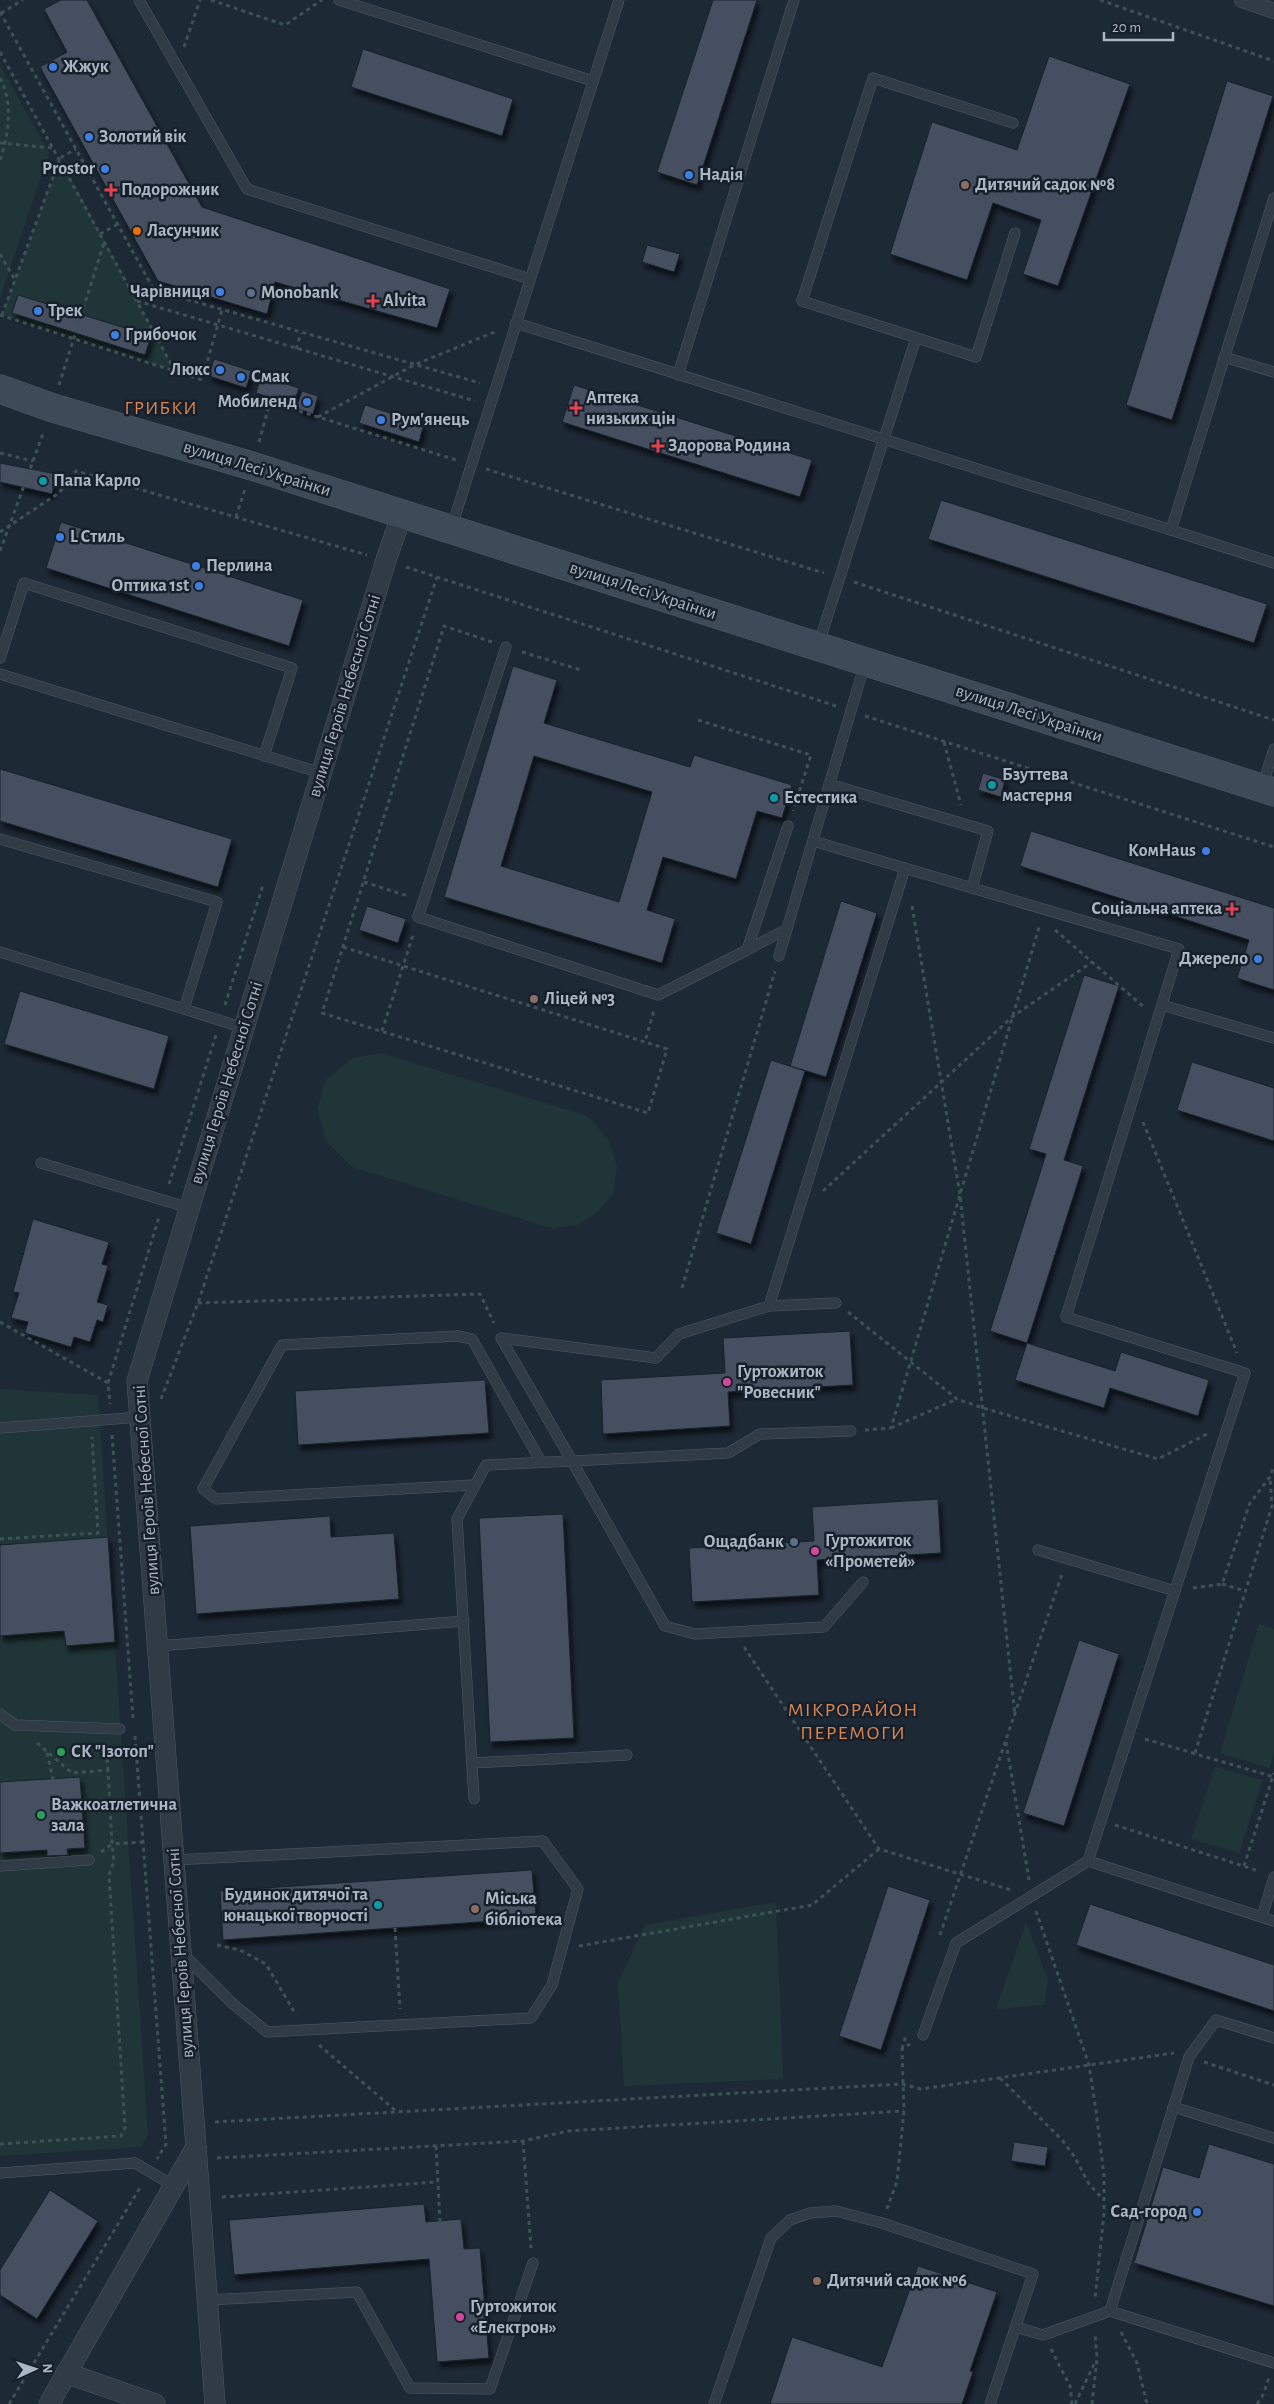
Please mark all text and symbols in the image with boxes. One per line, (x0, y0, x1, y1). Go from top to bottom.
scale bar (1104, 10, 1173, 42)
text: 20 m (1112, 20, 1141, 35)
place label: Жжук (63, 58, 109, 76)
marker: Жжук (47, 61, 59, 73)
place label: Золотий вік (99, 128, 187, 146)
marker: Золотий вік (83, 131, 95, 143)
place label: Prostor (42, 160, 96, 178)
marker: Prostor (99, 163, 111, 175)
place label: Надія (699, 166, 743, 184)
marker: Надія (683, 169, 695, 181)
place label: Дитячий садок №8 (975, 176, 1115, 194)
marker: Дитячий садок №8 (959, 179, 971, 191)
place label: Подорожник (121, 181, 219, 199)
marker: Подорожник (105, 184, 117, 196)
place label: Ласунчик (147, 222, 219, 240)
marker: Ласунчик (131, 225, 143, 237)
place label: Чарівниця (130, 283, 210, 301)
place label: Monobank (261, 284, 339, 302)
marker: Чарівниця (214, 286, 226, 298)
marker: Monobank (245, 287, 257, 299)
place label: Alvita (383, 292, 426, 310)
marker: Alvita (367, 295, 379, 307)
place label: Трек (48, 302, 83, 320)
marker: Трек (32, 305, 44, 317)
place label: Грибочок (125, 326, 197, 344)
marker: Грибочок (109, 329, 121, 341)
place label: Люкс (170, 361, 210, 379)
marker: Люкс (214, 364, 226, 376)
place label: Смак (251, 368, 289, 386)
marker: Смак (235, 371, 247, 383)
place label: Аптека низьких цін (586, 389, 676, 428)
place label: Мобиленд (217, 393, 297, 411)
marker: Мобиленд (301, 396, 313, 408)
district label: ГРИБКИ (124, 399, 198, 418)
marker: Аптека низьких цін (570, 402, 582, 414)
place label: Рум'янець (391, 411, 470, 429)
marker: Рум'янець (375, 414, 387, 426)
place label: Здорова Родина (668, 437, 791, 455)
street label: вулиця Лесі Українки (181, 438, 333, 500)
marker: Здорова Родина (652, 440, 664, 452)
place label: Папа Карло (53, 472, 141, 490)
marker: Папа Карло (37, 475, 49, 487)
place label: L Стиль (70, 528, 125, 546)
marker: L Стиль (54, 531, 66, 543)
place label: Перлина (206, 557, 273, 575)
street label: вулиця Лесі Українки (567, 559, 719, 623)
marker: Перлина (190, 560, 202, 572)
place label: Оптика 1st (111, 577, 189, 595)
marker: Оптика 1st (193, 580, 205, 592)
street label: вулиця Героїв Небесної Сотні (305, 592, 384, 799)
street label: вулиця Лесі Українки (953, 682, 1105, 746)
place label: Бзуттева мастерня (1002, 766, 1072, 805)
marker: Бзуттева мастерня (986, 779, 998, 791)
place label: Естестика (784, 789, 858, 807)
marker: Естестика (768, 792, 780, 804)
place label: КомHaus (1128, 842, 1196, 860)
marker: КомHaus (1200, 845, 1212, 857)
place label: Соціальна аптека (1091, 900, 1222, 918)
marker: Соціальна аптека (1226, 903, 1238, 915)
place label: Джерело (1179, 950, 1248, 968)
marker: Джерело (1252, 953, 1264, 965)
street label: вулиця Героїв Небесної Сотні (187, 979, 266, 1186)
place label: Ліцей №3 (544, 990, 615, 1008)
marker: Ліцей №3 (528, 993, 540, 1005)
place label: Гуртожиток "Ровесник" (737, 1363, 824, 1402)
marker: Гуртожиток "Ровесник" (721, 1376, 733, 1388)
street label: вулиця Героїв Небесної Сотні (130, 1384, 163, 1596)
place label: Гуртожиток «Прометей» (825, 1532, 916, 1571)
place label: Ощадбанк (704, 1533, 784, 1551)
marker: Ощадбанк (788, 1536, 800, 1548)
marker: Гуртожиток «Прометей» (809, 1545, 821, 1557)
district label: МІКРОРАЙОН ПЕРЕМОГИ (787, 1700, 919, 1743)
place label: СК "Ізотоп" (71, 1743, 154, 1761)
marker: СК "Ізотоп" (55, 1746, 67, 1758)
place label: Важкоатлетична зала (51, 1796, 177, 1835)
marker: Важкоатлетична зала (35, 1809, 47, 1821)
street label: вулиця Героїв Небесної Сотні (164, 1847, 197, 2059)
place label: Будинок дитячої та юнацької творчості (223, 1886, 368, 1925)
place label: Міська бібліотека (485, 1890, 563, 1929)
marker: Будинок дитячої та юнацької творчості (372, 1899, 384, 1911)
marker: Міська бібліотека (469, 1903, 481, 1915)
place label: Сад-город (1110, 2203, 1187, 2221)
marker: Сад-город (1191, 2206, 1203, 2218)
place label: Дитячий садок №6 (827, 2272, 967, 2290)
marker: Дитячий садок №6 (811, 2275, 823, 2287)
place label: Гуртожиток «Електрон» (470, 2298, 557, 2337)
marker: Гуртожиток «Електрон» (454, 2311, 466, 2323)
north arrow (10, 2344, 60, 2394)
text: N (40, 2363, 54, 2374)

